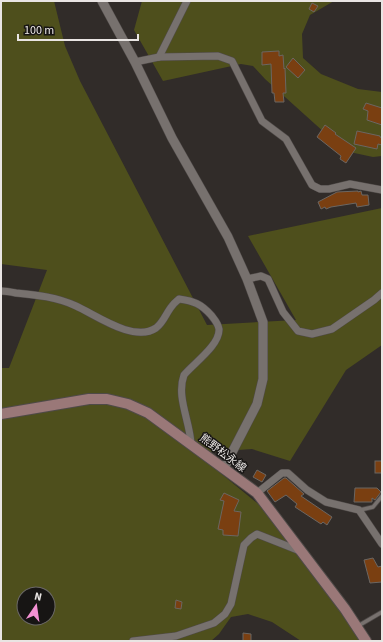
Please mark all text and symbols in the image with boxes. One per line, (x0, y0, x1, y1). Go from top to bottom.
scale bar (18, 16, 138, 42)
text: 100 m (24, 22, 54, 39)
street label: 熊野松永線 (197, 430, 249, 476)
north arrow (16, 586, 56, 626)
text: N (33, 589, 43, 605)

